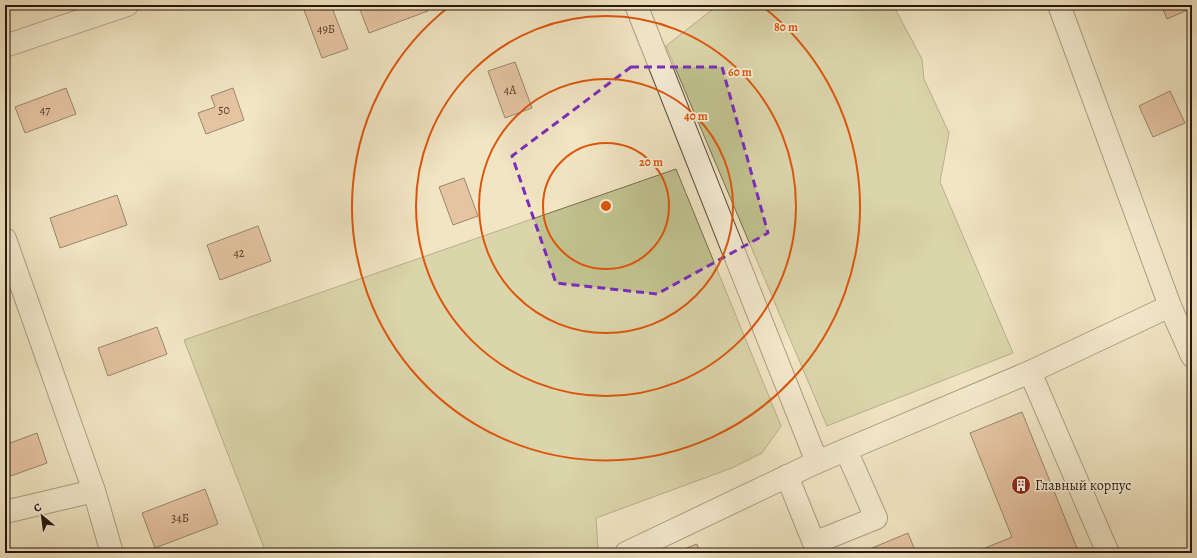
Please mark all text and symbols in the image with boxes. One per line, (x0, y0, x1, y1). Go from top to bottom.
text: 80 m (774, 19, 798, 35)
house number: 49Б (317, 21, 335, 37)
text: 60 m (728, 64, 752, 80)
house number: 4А (504, 82, 517, 98)
house number: 47 (40, 102, 51, 118)
house number: 50 (218, 102, 230, 118)
text: 40 m (684, 108, 708, 124)
text: 20 m (639, 154, 663, 170)
centre of rings (599, 199, 613, 213)
house number: 42 (233, 245, 245, 261)
building icon: Главный корпус (1010, 474, 1032, 496)
place label: Главный корпус (1035, 476, 1131, 495)
north arrow (22, 496, 62, 536)
text: С (31, 499, 44, 516)
house number: 34Б (171, 510, 189, 526)

